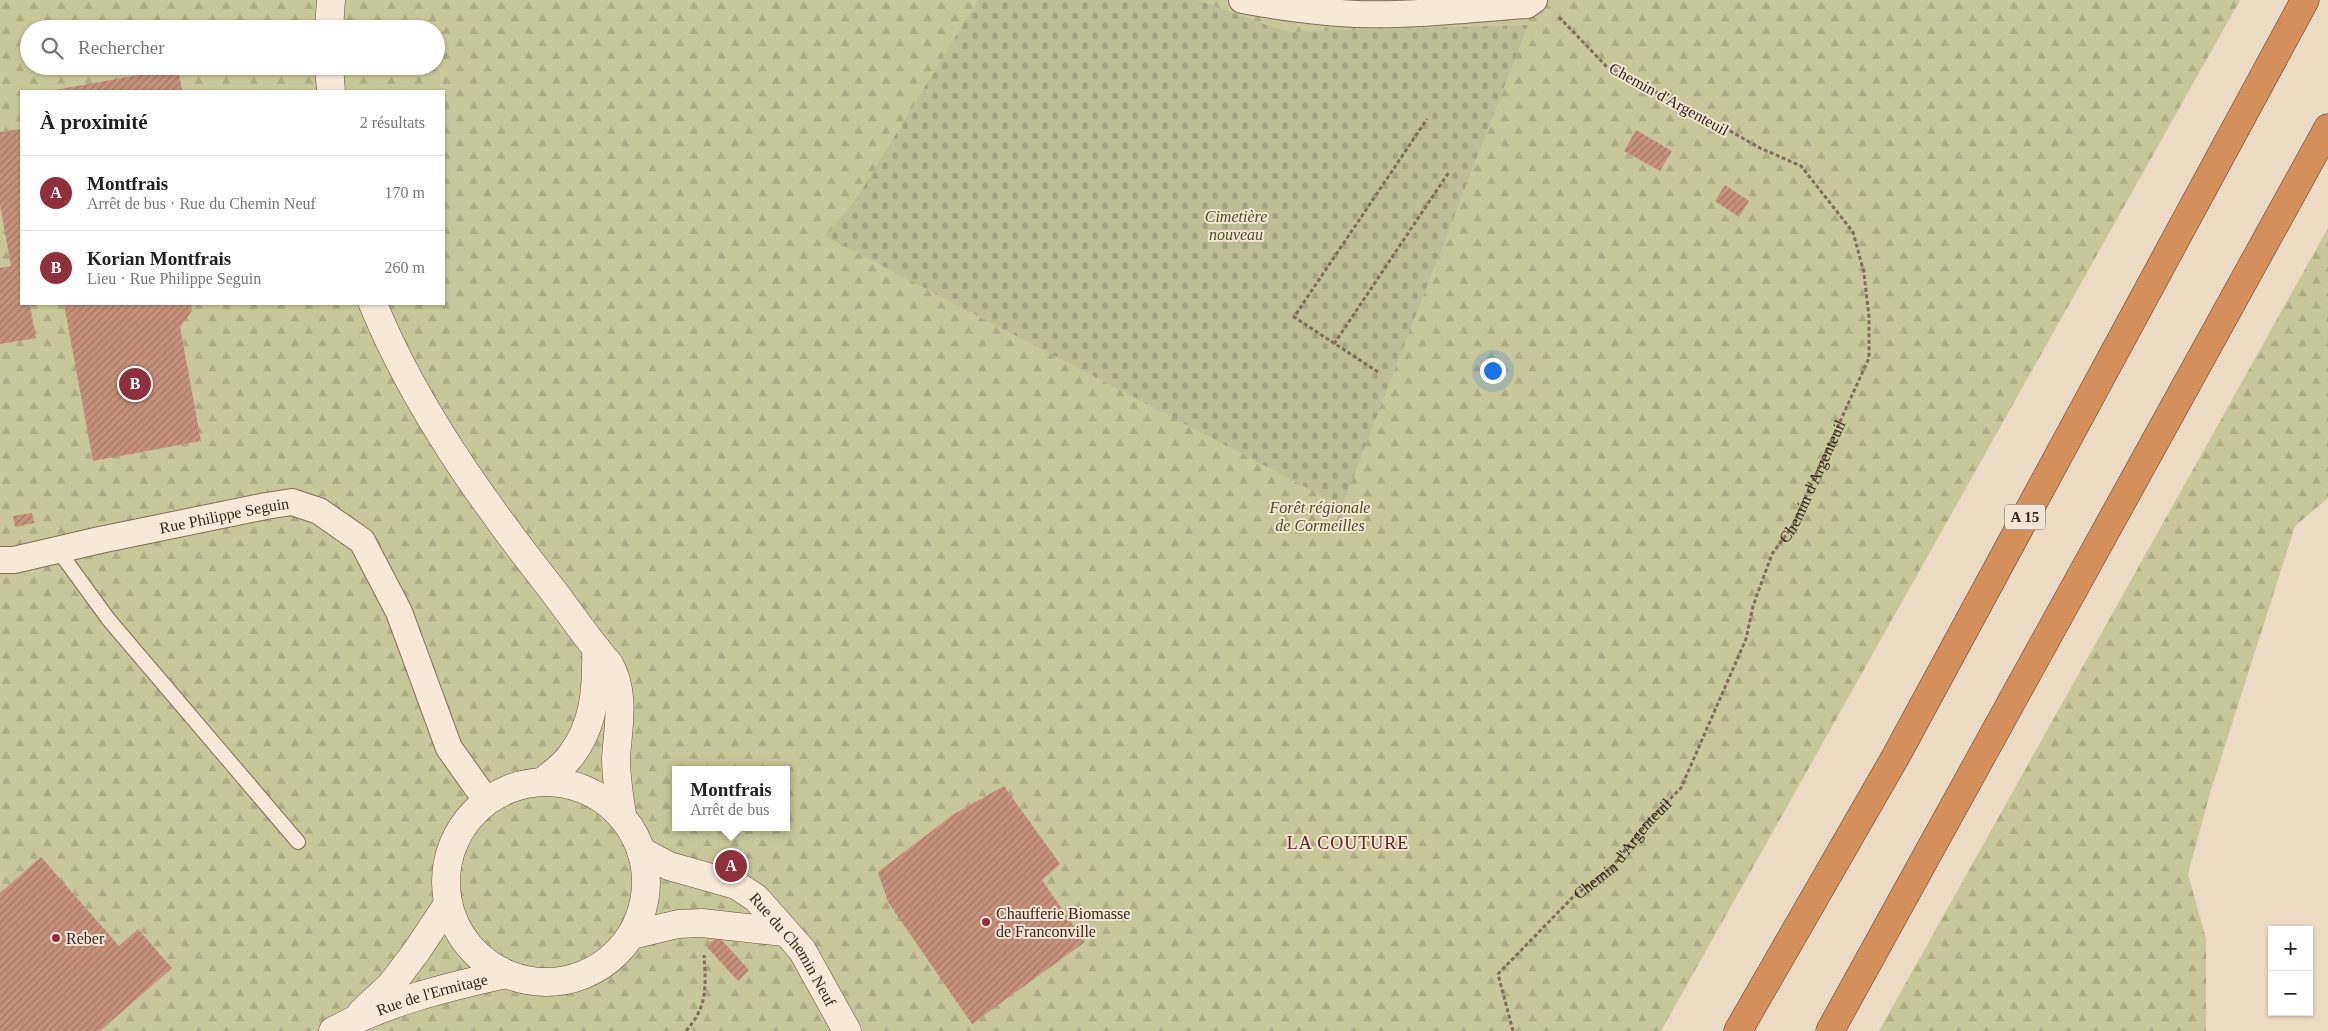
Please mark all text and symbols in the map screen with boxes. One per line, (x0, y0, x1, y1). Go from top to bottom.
search box (20, 20, 445, 75)
icon: search (38, 34, 66, 62)
text: Rechercher (78, 37, 165, 58)
street label: Chemin d'Argenteuil (1606, 59, 1732, 140)
text: À proximité (40, 110, 148, 134)
text: 2 résultats (360, 114, 425, 131)
text: Montfrais (87, 173, 168, 194)
text: A (50, 184, 62, 201)
text: 170 m (385, 184, 425, 201)
text: Arrêt de bus · Rue du Chemin Neuf (87, 195, 316, 212)
park label: Cimetière nouveau (1205, 208, 1267, 243)
text: Korian Montfrais (87, 248, 231, 269)
text: B (51, 259, 61, 276)
text: 260 m (385, 259, 425, 276)
text: Lieu · Rue Philippe Seguin (87, 270, 261, 287)
your location (1480, 358, 1506, 384)
pin: B (119, 365, 151, 403)
street label: Chemin d'Argenteuil (1775, 417, 1848, 546)
street label: Rue Philippe Seguin (158, 494, 290, 536)
park label: Forêt régionale de Cormeilles (1269, 499, 1370, 534)
road number: A 15 (2005, 504, 2045, 530)
popup (672, 766, 790, 831)
text: Montfrais (690, 779, 772, 800)
street label: Chemin d'Argenteuil (1570, 794, 1675, 902)
text: Arrêt de bus (690, 801, 769, 818)
district label: LA COUTURE (1287, 833, 1409, 853)
pin: A (715, 847, 747, 885)
street label: Rue du Chemin Neuf (747, 889, 840, 1009)
place label: Chaufferie Biomasse de Franconville (996, 905, 1130, 940)
marker: Chaufferie Biomasse de Franconville (980, 916, 992, 928)
map controls (2268, 926, 2313, 1016)
button: + (2268, 926, 2313, 971)
place label: Reber (66, 930, 105, 947)
marker: Reber (50, 932, 62, 944)
street label: Rue de l'Ermitage (374, 970, 489, 1018)
button: − (2268, 971, 2313, 1016)

